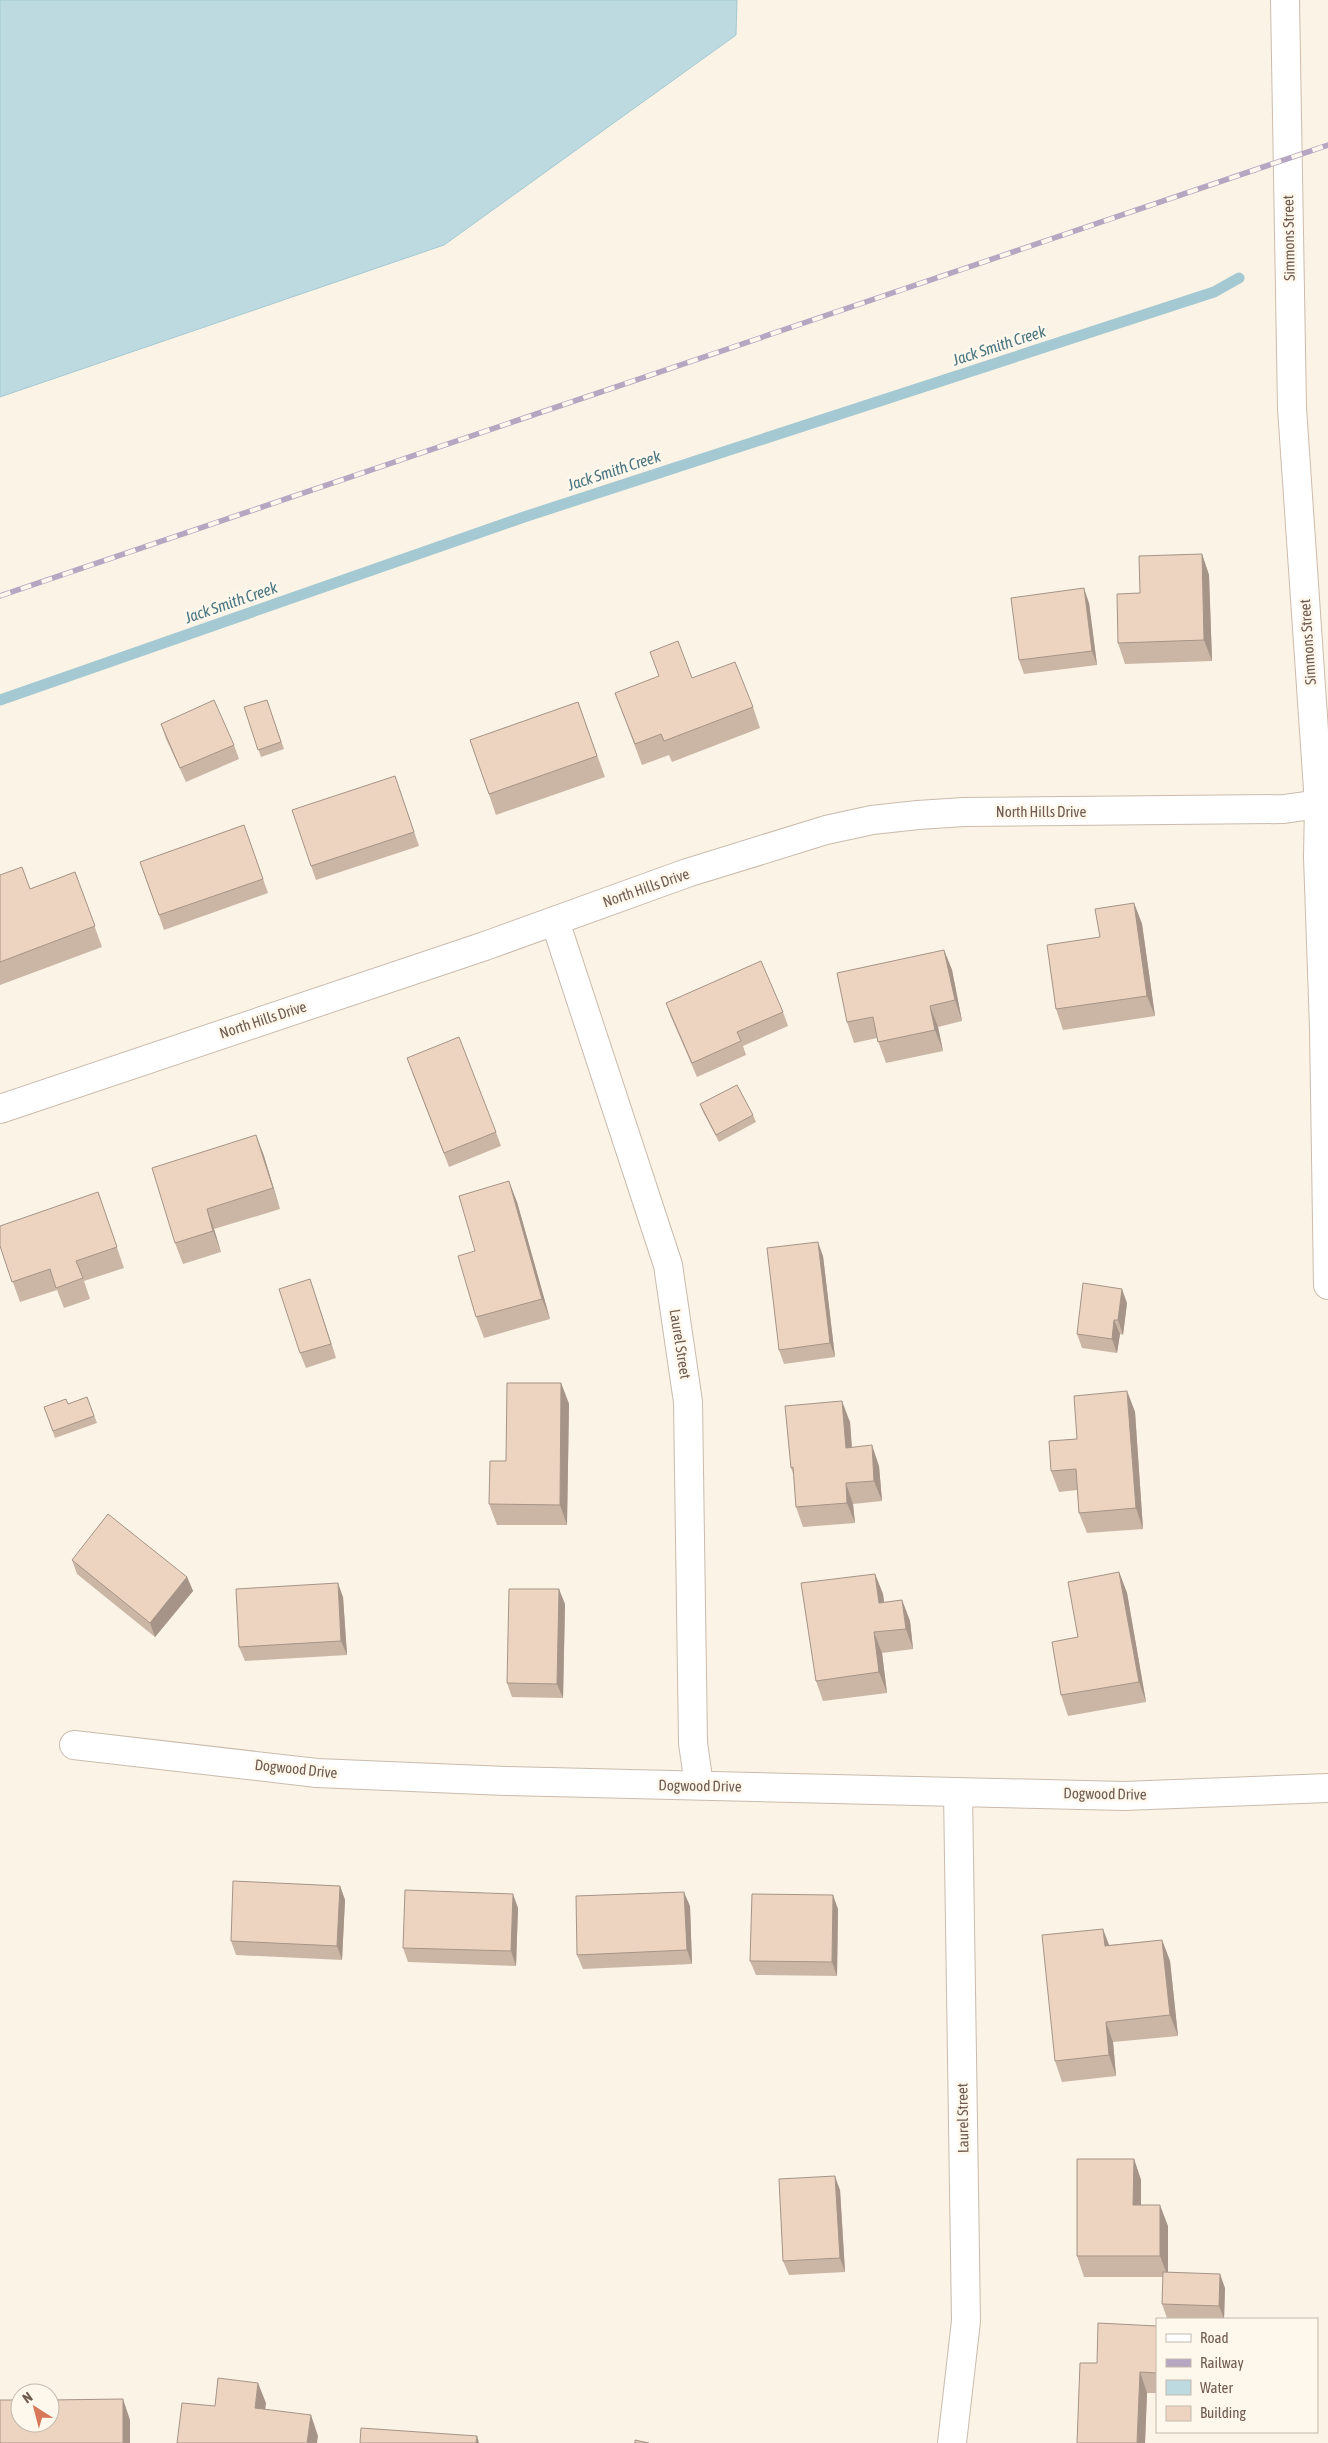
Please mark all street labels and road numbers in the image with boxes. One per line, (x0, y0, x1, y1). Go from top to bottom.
street label: Simmons Street (1279, 195, 1298, 281)
street label: Simmons Street (1296, 599, 1319, 685)
street label: North Hills Drive (996, 803, 1086, 820)
street label: North Hills Drive (600, 865, 692, 910)
street label: North Hills Drive (217, 997, 309, 1042)
street label: Laurel Street (667, 1308, 694, 1380)
street label: Dogwood Drive (254, 1756, 338, 1781)
street label: Dogwood Drive (658, 1776, 742, 1795)
street label: Dogwood Drive (1063, 1784, 1147, 1803)
street label: Laurel Street (953, 2083, 972, 2153)

